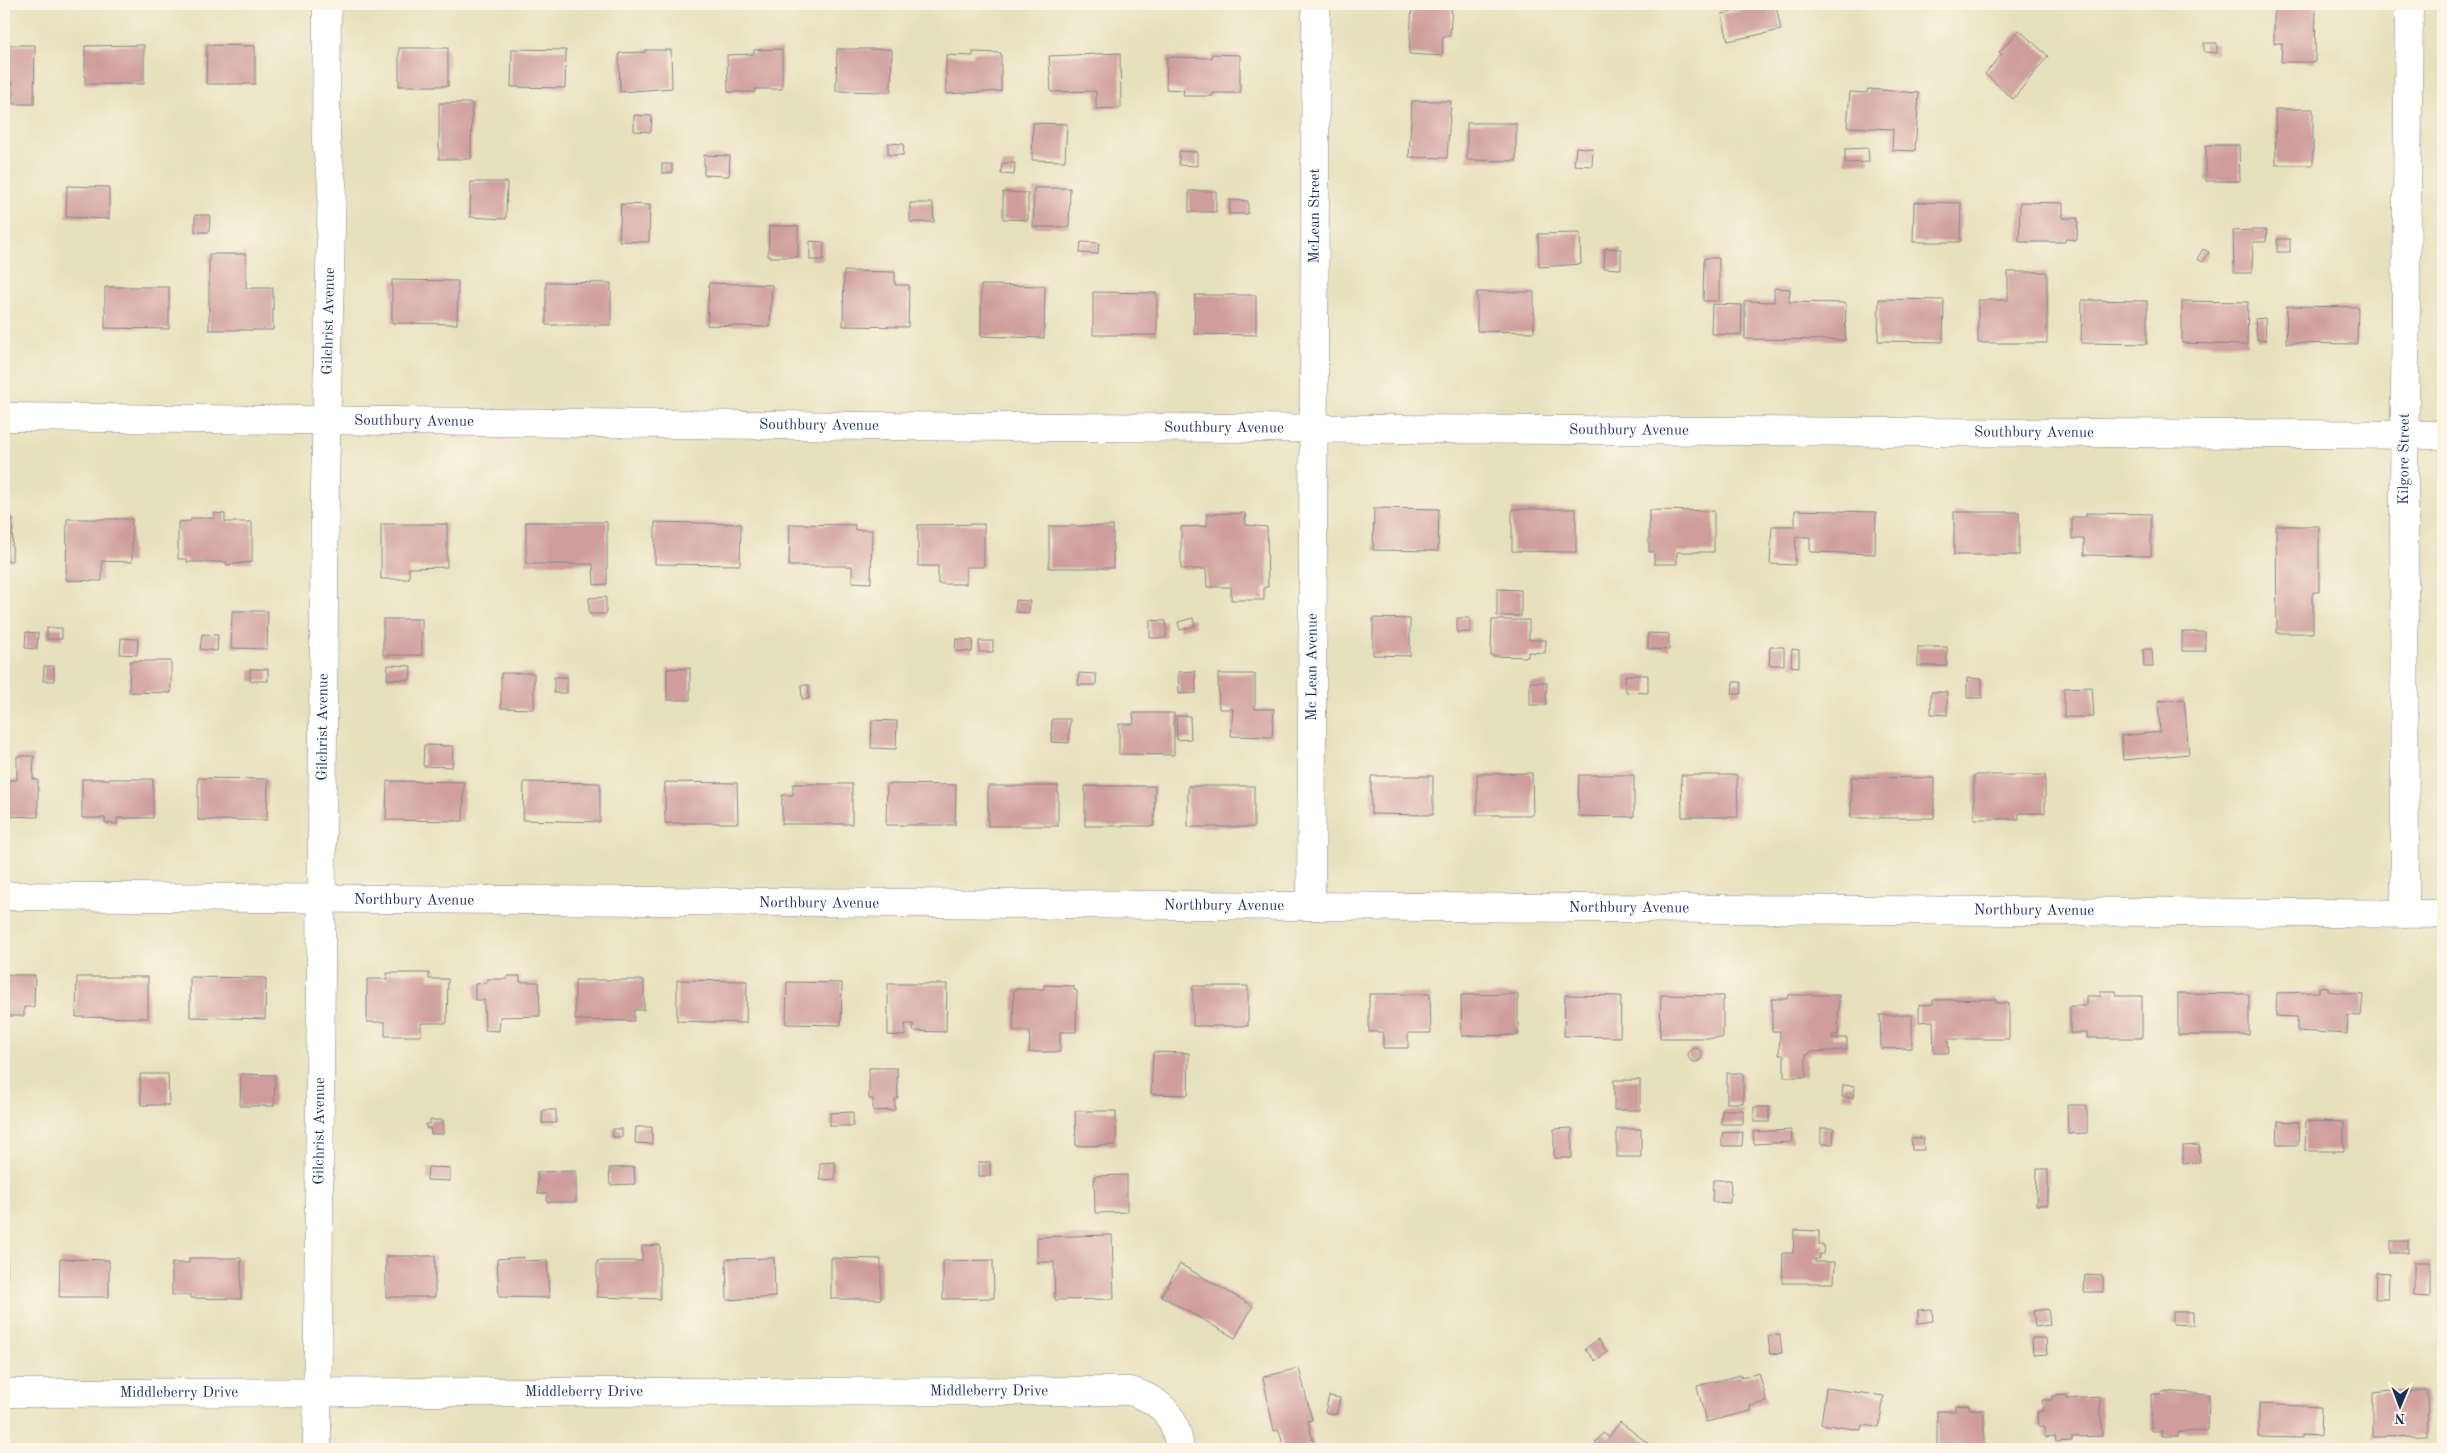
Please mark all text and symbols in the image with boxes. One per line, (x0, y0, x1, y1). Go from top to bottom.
street label: McLean Street (1307, 168, 1323, 264)
street label: Gilchrist Avenue (320, 267, 338, 375)
street label: Southbury Avenue (354, 413, 474, 429)
street label: Kilgore Street (2396, 413, 2412, 505)
street label: Southbury Avenue (759, 417, 879, 434)
street label: Southbury Avenue (1164, 420, 1284, 436)
street label: Southbury Avenue (1569, 423, 1689, 438)
street label: Southbury Avenue (1974, 425, 2094, 441)
street label: Mc Lean Avenue (1305, 613, 1320, 721)
street label: Gilchrist Avenue (315, 673, 331, 781)
street label: Northbury Avenue (354, 892, 474, 908)
street label: Northbury Avenue (759, 895, 879, 911)
street label: Northbury Avenue (1164, 898, 1284, 914)
street label: Northbury Avenue (1569, 900, 1689, 916)
street label: Northbury Avenue (1974, 903, 2094, 919)
street label: Gilchrist Avenue (312, 1077, 328, 1185)
north arrow (2374, 1380, 2424, 1430)
street label: Middleberry Drive (525, 1384, 643, 1400)
street label: Middleberry Drive (930, 1384, 1048, 1399)
street label: Middleberry Drive (120, 1385, 238, 1400)
text: N (2394, 1411, 2405, 1425)

